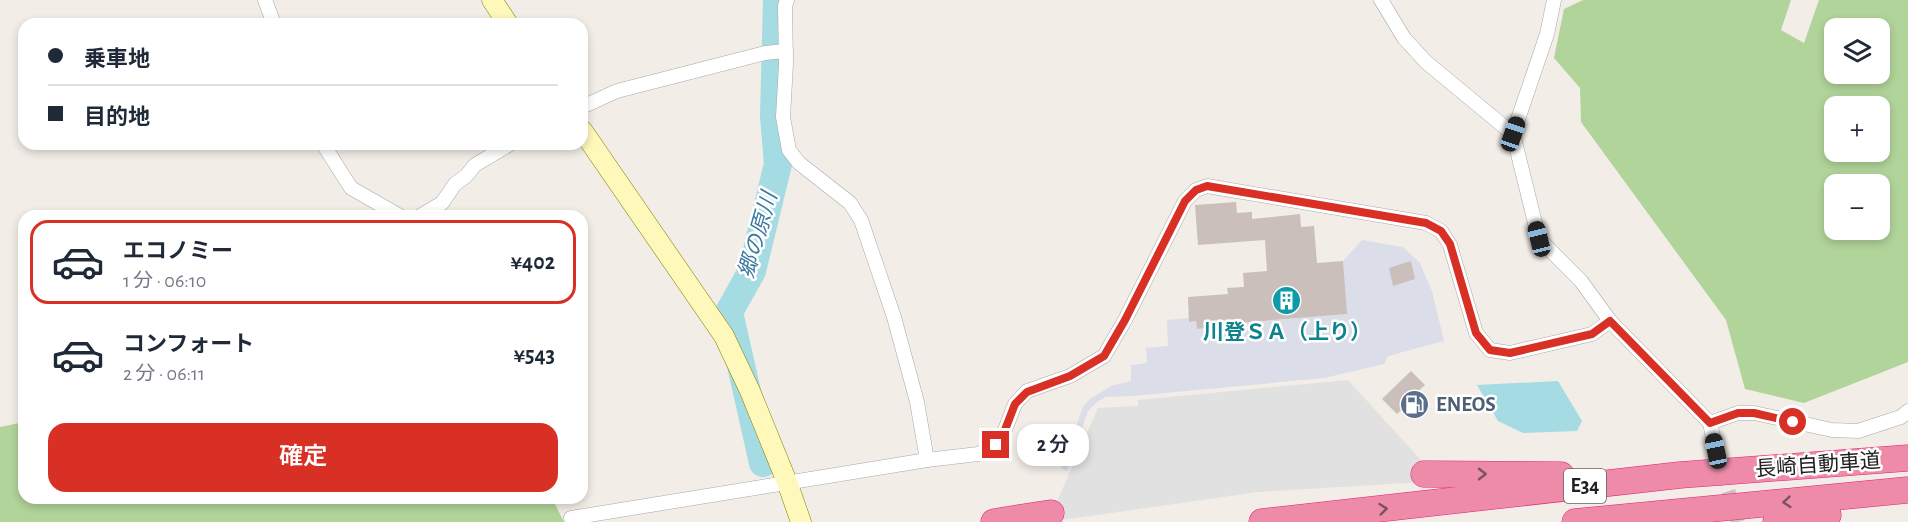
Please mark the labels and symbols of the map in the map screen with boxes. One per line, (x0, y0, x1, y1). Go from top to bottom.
car (1499, 114, 1527, 154)
water label: 郷の原川 (734, 187, 781, 280)
car (1526, 219, 1552, 259)
building icon: 川登ＳＡ（上り） (1271, 285, 1303, 317)
place label: 川登ＳＡ（上り） (1203, 320, 1371, 343)
fuel station icon: ENEOS (1399, 388, 1431, 420)
place label: ENEOS (1436, 394, 1496, 415)
route start (1779, 408, 1806, 435)
callout: 2 分 (1017, 424, 1089, 466)
route end (982, 431, 1009, 458)
car (1703, 432, 1729, 470)
street label: 長崎自動車道 (1754, 449, 1882, 480)
one-way arrow (1478, 468, 1487, 480)
road number: E34 (1564, 469, 1606, 503)
one-way arrow (1783, 495, 1792, 508)
one-way arrow (1378, 503, 1387, 515)

